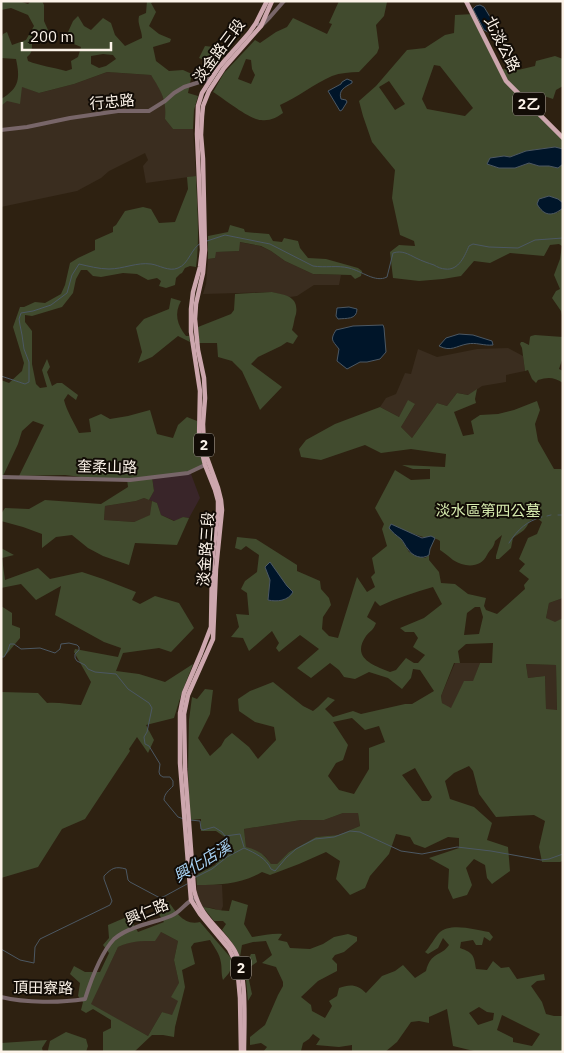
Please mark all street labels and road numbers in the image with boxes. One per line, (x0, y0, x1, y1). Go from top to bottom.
street label: 北淡公路 (480, 13, 525, 75)
street label: 淡金路三段 (188, 15, 249, 86)
street label: 行忠路 (89, 90, 135, 113)
road number: 2乙 (513, 92, 545, 116)
road number: 2 (194, 434, 214, 456)
street label: 奎柔山路 (77, 456, 137, 477)
street label: 淡金路三段 (193, 511, 218, 587)
street label: 興仁路 (122, 894, 171, 929)
road number: 2 (231, 956, 251, 980)
street label: 頂田寮路 (13, 977, 73, 998)

